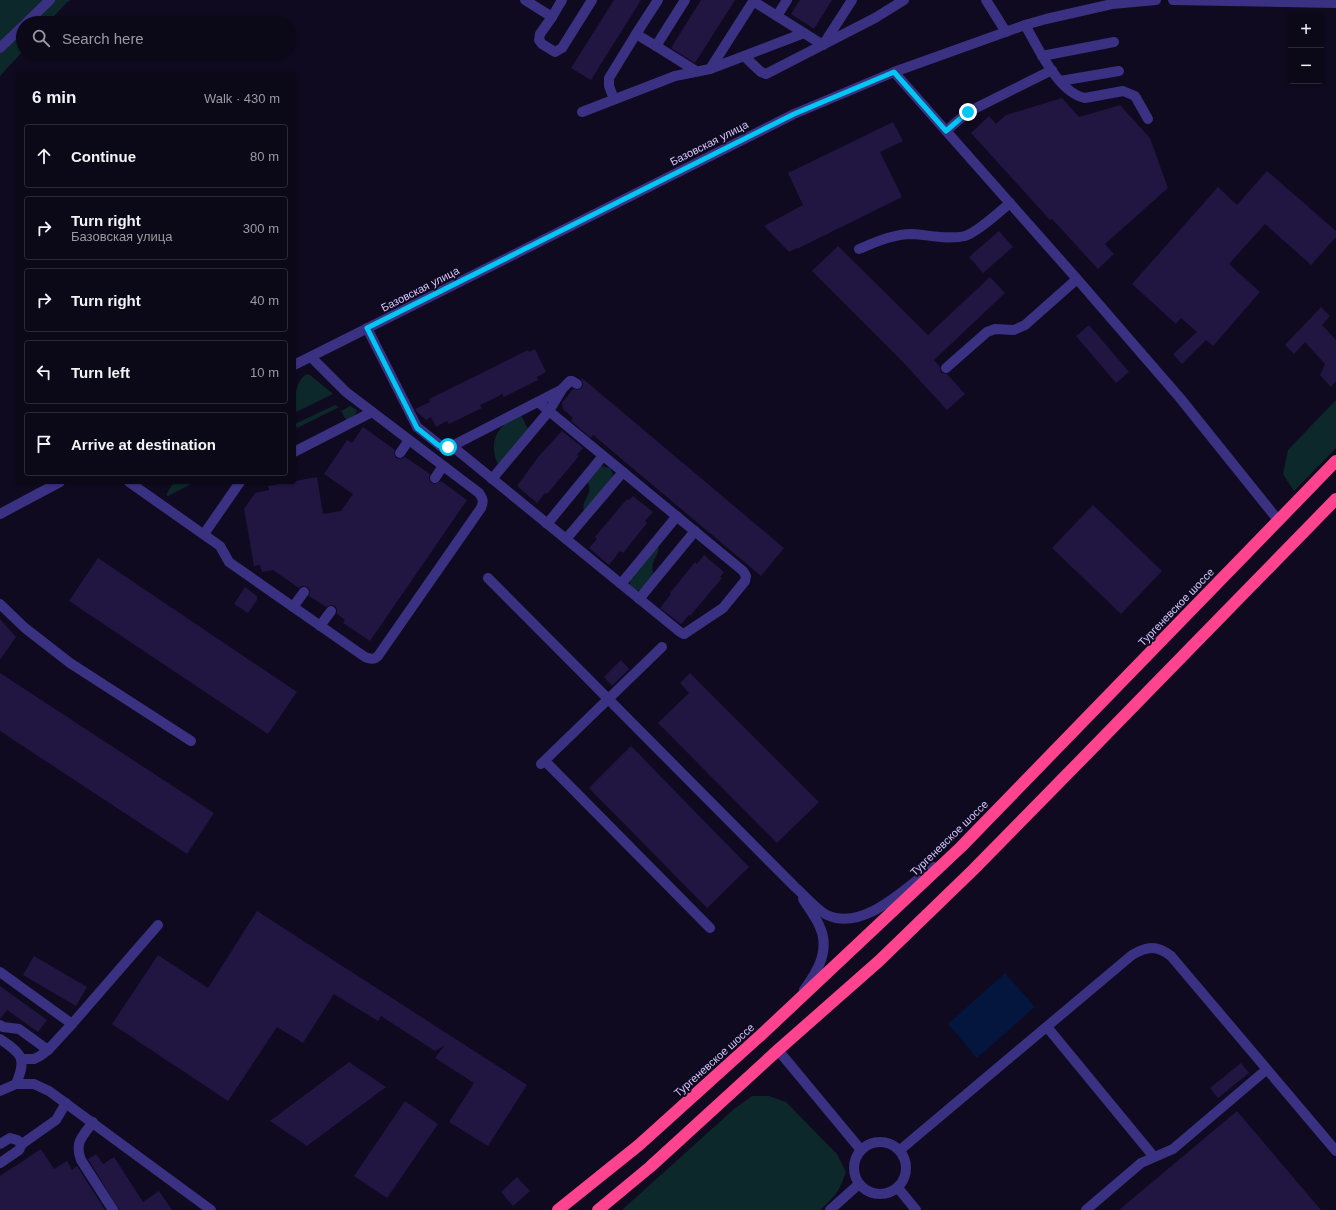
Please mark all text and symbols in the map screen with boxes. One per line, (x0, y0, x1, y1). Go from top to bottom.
map controls (1288, 12, 1324, 84)
button: + (1288, 12, 1324, 48)
search box (16, 16, 296, 60)
icon: search (30, 27, 52, 49)
text: Search here (62, 30, 144, 47)
button: − (1288, 48, 1324, 84)
text: 6 min (32, 88, 76, 107)
text: Walk · 430 m (204, 91, 280, 106)
route end (959, 103, 977, 121)
street label: Базовская улица (668, 118, 751, 168)
icon: ahead (33, 145, 55, 167)
text: Continue (71, 148, 136, 165)
text: 80 m (250, 149, 279, 164)
text: Turn right (71, 212, 141, 229)
icon: right (33, 217, 55, 239)
text: 300 m (243, 221, 279, 236)
text: Базовская улица (71, 229, 173, 244)
street label: Базовская улица (379, 264, 462, 314)
icon: right (33, 289, 55, 311)
text: Turn right (71, 292, 141, 309)
text: 40 m (250, 293, 279, 308)
icon: left (33, 361, 55, 383)
text: Turn left (71, 364, 130, 381)
text: 10 m (250, 365, 279, 380)
icon: arrive (33, 433, 55, 455)
text: Arrive at destination (71, 436, 216, 453)
route start (439, 438, 457, 456)
street label: Тургеневское шоссе (1136, 566, 1216, 648)
street label: Тургеневское шоссе (908, 798, 990, 878)
street label: Тургеневское шоссе (672, 1021, 756, 1099)

